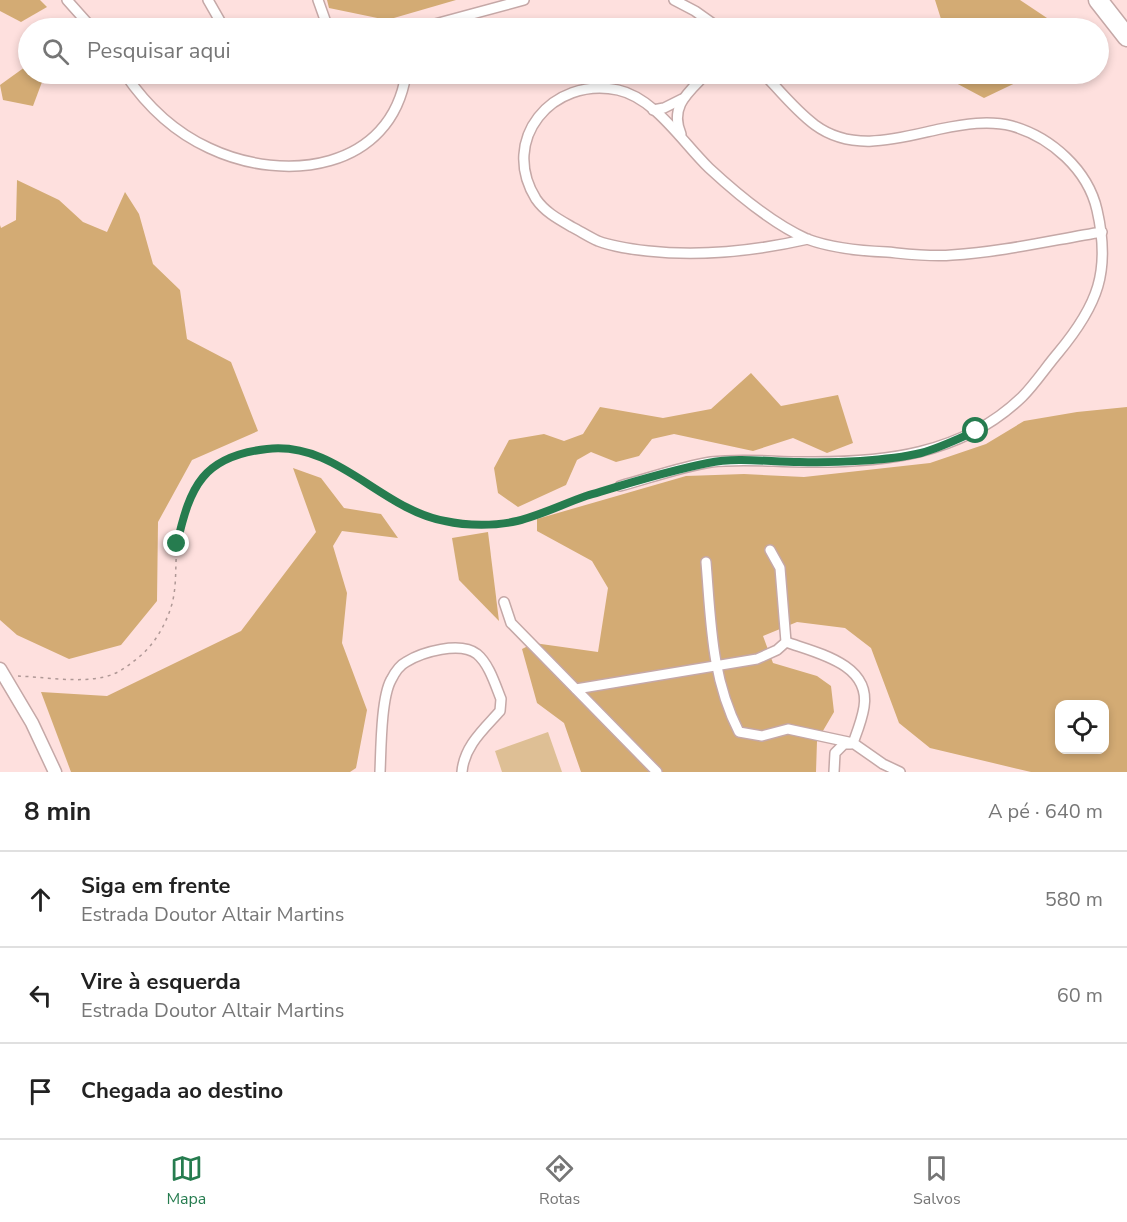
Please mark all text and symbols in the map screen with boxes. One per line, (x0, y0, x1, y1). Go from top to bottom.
search box (18, 18, 1109, 84)
icon: search (39, 35, 72, 68)
text: Pesquisar aqui (87, 36, 231, 66)
route start (962, 417, 988, 443)
route end (163, 530, 189, 556)
map controls (1055, 700, 1109, 754)
button: locate (1055, 700, 1109, 754)
text: 8 min (24, 794, 91, 829)
text: A pé · 640 m (988, 798, 1103, 825)
text: Siga em frente (81, 871, 230, 901)
icon: ahead (24, 883, 57, 916)
text: 580 m (1045, 886, 1103, 913)
text: Estrada Doutor Altair Martins (81, 901, 344, 928)
text: Vire à esquerda (81, 967, 241, 997)
icon: left (24, 979, 57, 1012)
text: 60 m (1057, 982, 1103, 1009)
text: Estrada Doutor Altair Martins (81, 997, 344, 1024)
icon: arrive (24, 1075, 57, 1108)
text: Chegada ao destino (81, 1076, 283, 1106)
tab: Mapa (166, 1152, 206, 1210)
tab: Rotas (539, 1152, 580, 1210)
tab: Salvos (913, 1152, 961, 1210)

